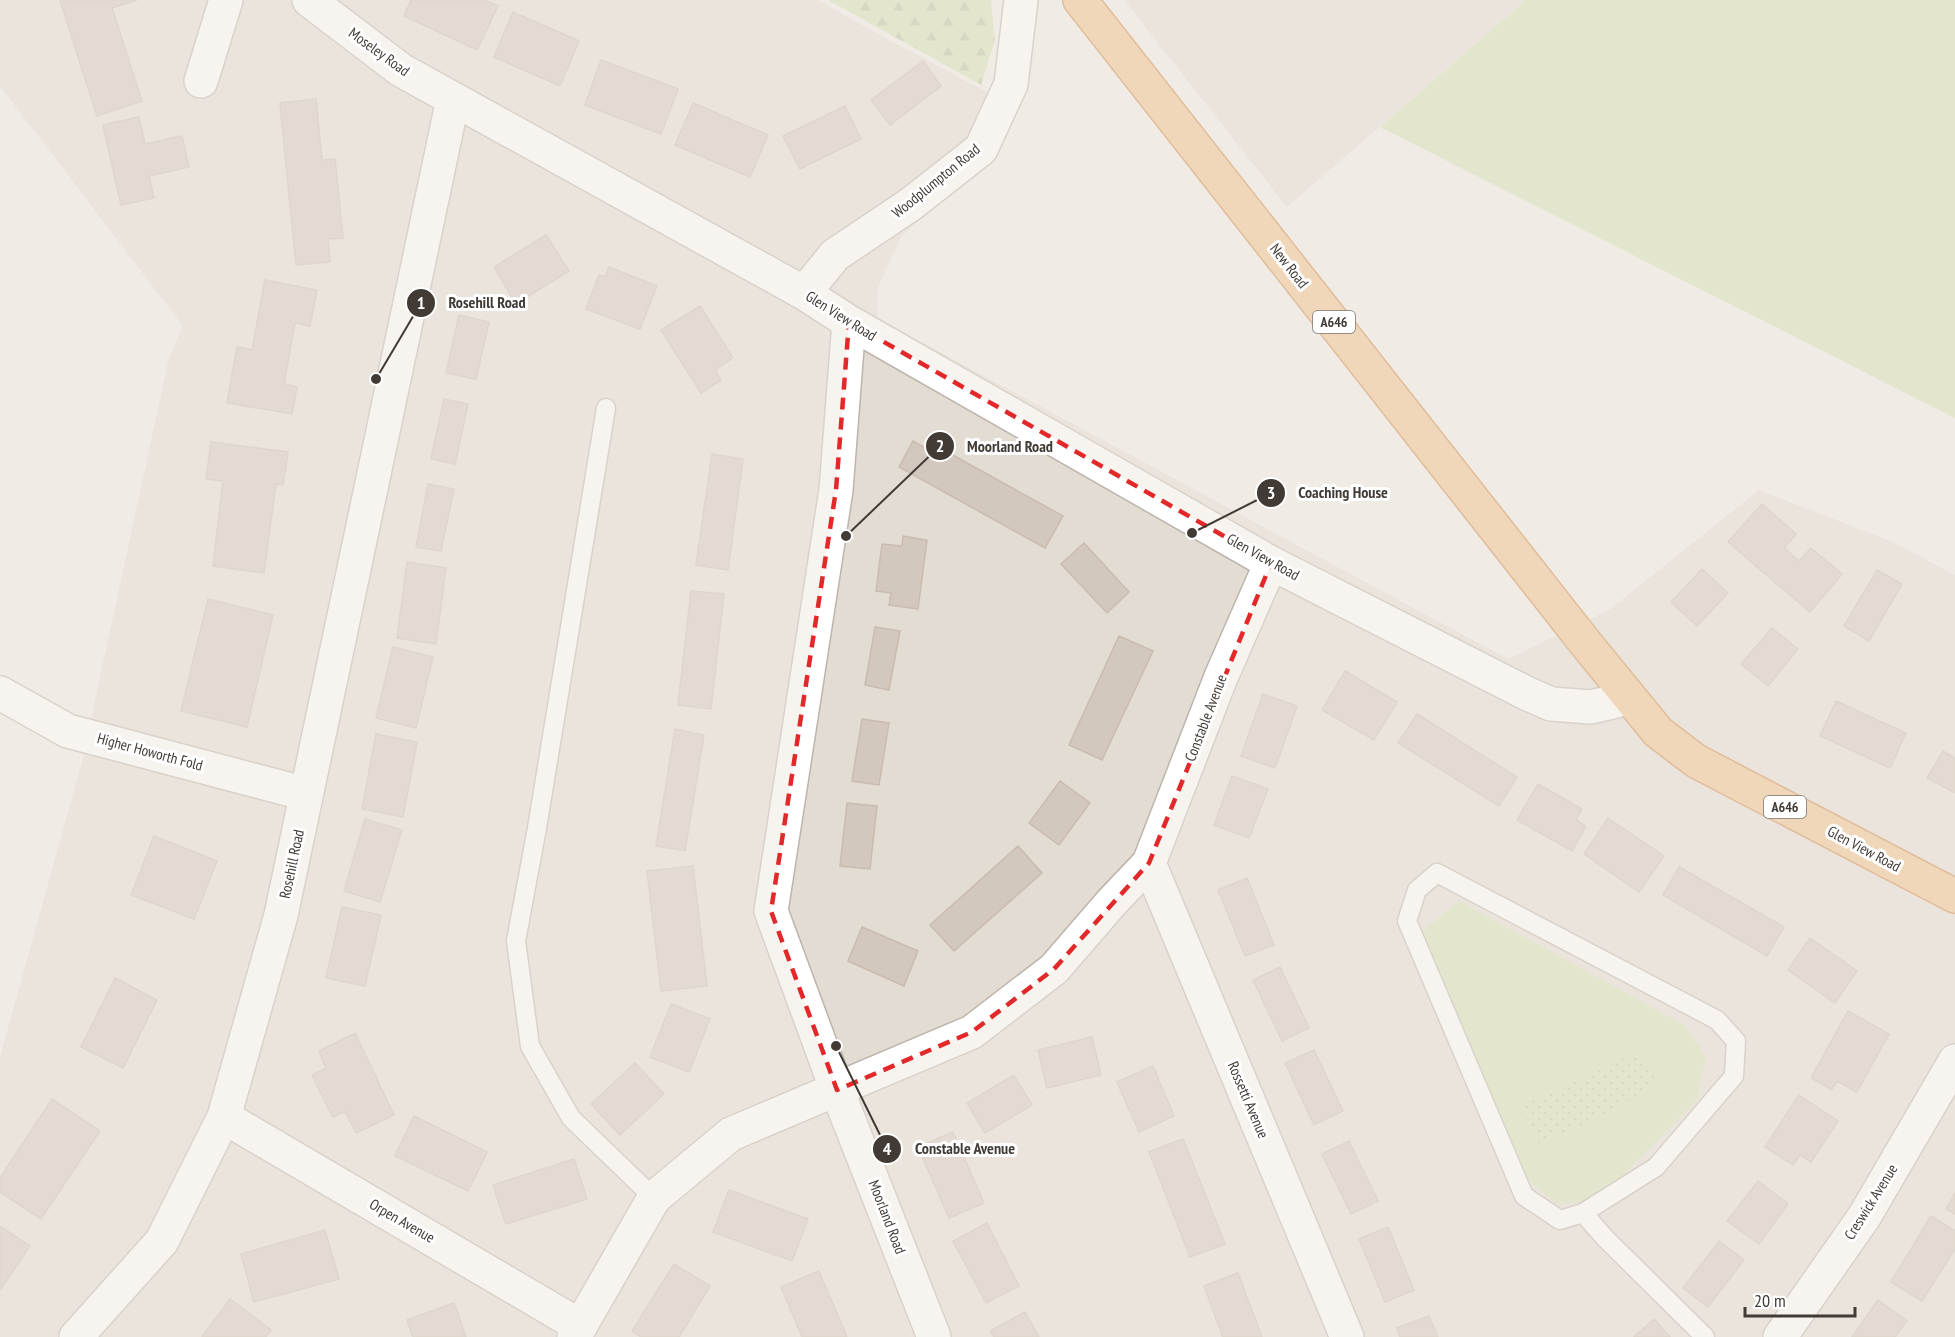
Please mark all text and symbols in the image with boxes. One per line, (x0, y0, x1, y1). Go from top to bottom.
street label: Moseley Road (345, 23, 413, 80)
street label: Woodplumpton Road (888, 139, 983, 222)
street label: New Road (1266, 240, 1313, 292)
callout: Rosehill Road (406, 286, 537, 320)
street label: Glen View Road (802, 286, 880, 345)
text: 1 (417, 291, 425, 314)
text: Rosehill Road (448, 292, 526, 312)
road number: A646 (1313, 311, 1355, 333)
callout: Moorland Road (925, 429, 1065, 463)
text: 2 (936, 434, 944, 457)
text: Moorland Road (967, 436, 1053, 456)
callout: Coaching House (1256, 476, 1400, 510)
text: 3 (1267, 481, 1275, 504)
text: Coaching House (1298, 482, 1388, 502)
street label: Glen View Road (1224, 529, 1303, 584)
street label: Constable Avenue (1180, 672, 1231, 764)
street label: Higher Howorth Fold (95, 728, 205, 775)
road number: A646 (1764, 796, 1806, 818)
street label: Glen View Road (1824, 821, 1904, 876)
street label: Rosehill Road (275, 828, 308, 900)
street label: Rossetti Avenue (1224, 1059, 1273, 1141)
callout: Constable Avenue (872, 1132, 1027, 1166)
text: 4 (883, 1137, 892, 1160)
text: Constable Avenue (915, 1138, 1015, 1158)
street label: Creswick Avenue (1840, 1160, 1901, 1243)
street label: Moorland Road (865, 1177, 910, 1257)
street label: Orpen Avenue (366, 1194, 438, 1247)
scale bar (1745, 1280, 1854, 1318)
text: 20 m (1754, 1289, 1786, 1312)

